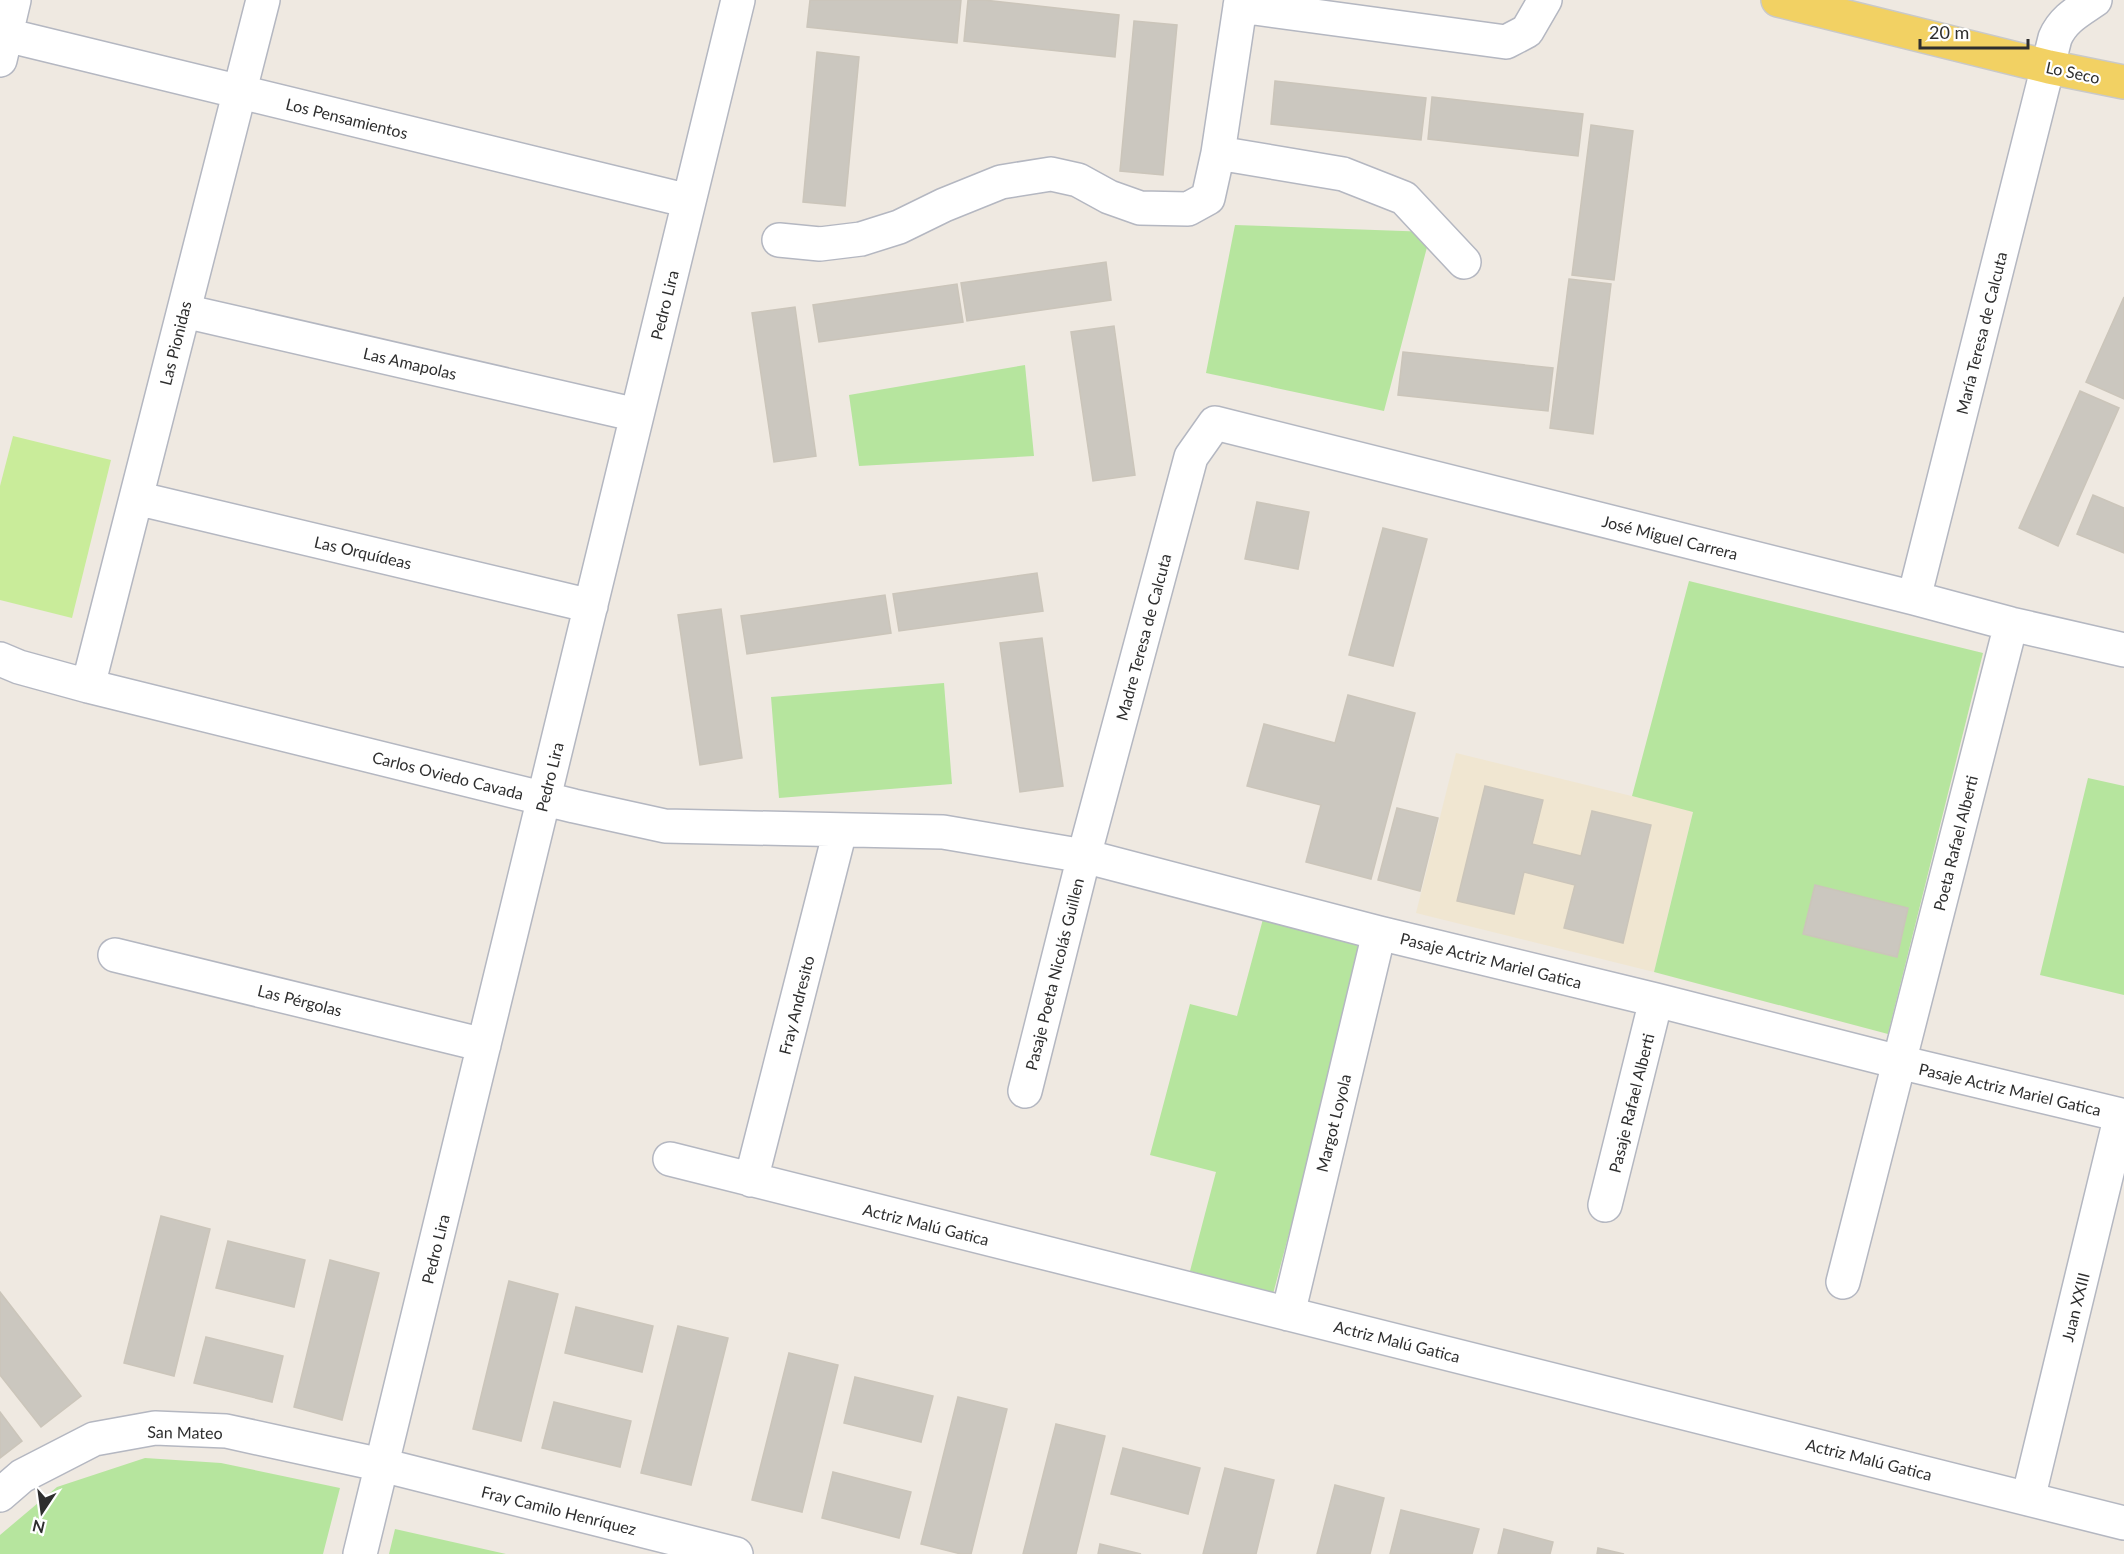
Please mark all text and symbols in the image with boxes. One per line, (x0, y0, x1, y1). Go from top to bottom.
scale bar (1920, 12, 2028, 50)
text: 20 m (1929, 21, 1969, 43)
street label: Lo Seco (2044, 57, 2102, 87)
street label: Los Pensamientos (284, 94, 410, 142)
street label: María Teresa de Calcuta (1952, 250, 2010, 416)
street label: Pedro Lira (646, 268, 682, 342)
street label: Las Pionidas (155, 299, 195, 387)
street label: Las Amapolas (361, 343, 459, 383)
street label: José Miguel Carrera (1600, 511, 1740, 563)
street label: Las Orquídeas (312, 532, 414, 572)
street label: Madre Teresa de Calcuta (1112, 551, 1174, 723)
street label: Pedro Lira (531, 740, 567, 814)
street label: Carlos Oviedo Cavada (370, 747, 526, 803)
street label: Poeta Rafael Alberti (1929, 773, 1981, 913)
street label: Pasaje Poeta Nicolás Guillen (1021, 876, 1087, 1072)
street label: Pasaje Actriz Mariel Gatica (1398, 928, 1584, 992)
street label: Fray Andresito (775, 954, 817, 1056)
street label: Las Pérgolas (256, 980, 344, 1020)
street label: Pasaje Rafael Alberti (1604, 1031, 1658, 1175)
street label: Pasaje Actriz Mariel Gatica (1917, 1059, 2103, 1119)
street label: Margot Loyola (1312, 1072, 1354, 1174)
street label: Actriz Malú Gatica (861, 1199, 991, 1249)
street label: Pedro Lira (417, 1212, 453, 1286)
street label: Juan XXIII (2057, 1270, 2093, 1344)
street label: Actriz Malú Gatica (1332, 1316, 1462, 1366)
street label: San Mateo (147, 1422, 223, 1442)
street label: Actriz Malú Gatica (1804, 1434, 1934, 1484)
north arrow (12, 1482, 72, 1542)
street label: Fray Camilo Henríquez (480, 1482, 638, 1538)
text: N (30, 1516, 47, 1538)

